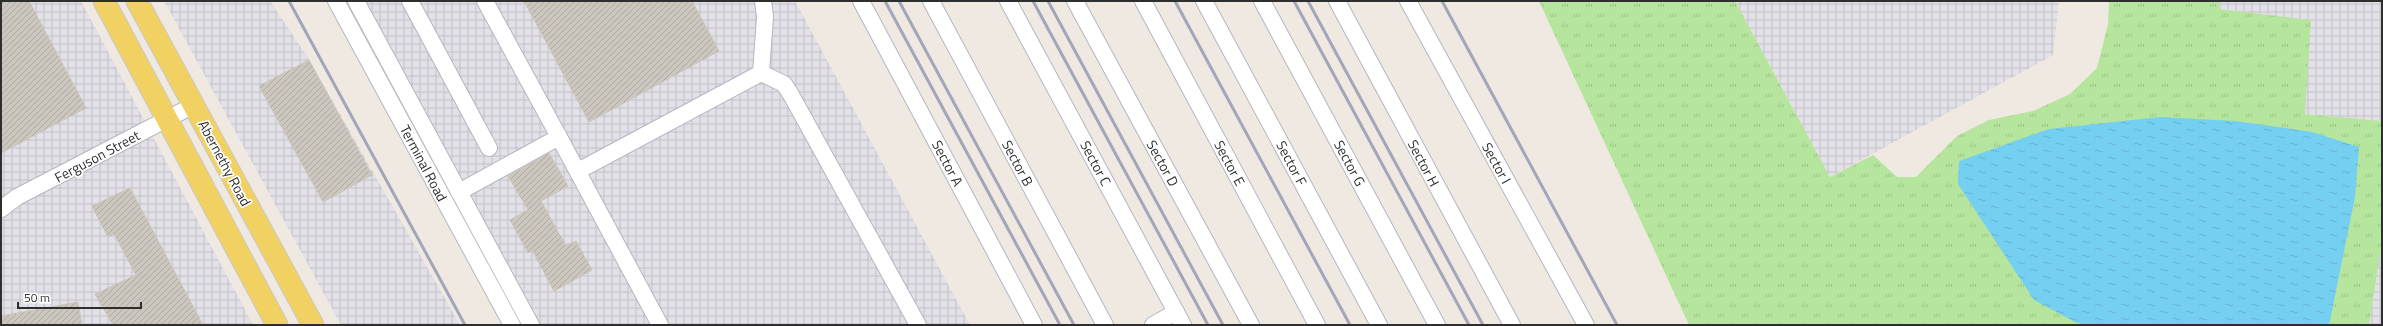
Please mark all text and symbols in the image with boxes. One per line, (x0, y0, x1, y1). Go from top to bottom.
street label: Abernethy Road (194, 116, 256, 210)
street label: Terminal Road (395, 121, 453, 205)
street label: Ferguson Street (51, 125, 144, 187)
street label: Sector A (927, 136, 969, 190)
street label: Sector B (997, 136, 1039, 190)
street label: Sector D (1142, 136, 1184, 190)
street label: Sector G (1329, 136, 1371, 190)
street label: Sector H (1403, 136, 1445, 190)
street label: Sector C (1075, 137, 1117, 190)
street label: Sector E (1209, 137, 1251, 190)
street label: Sector F (1271, 137, 1313, 189)
street label: Sector I (1477, 138, 1517, 188)
scale bar (18, 284, 141, 310)
text: 50 m (24, 288, 50, 307)

